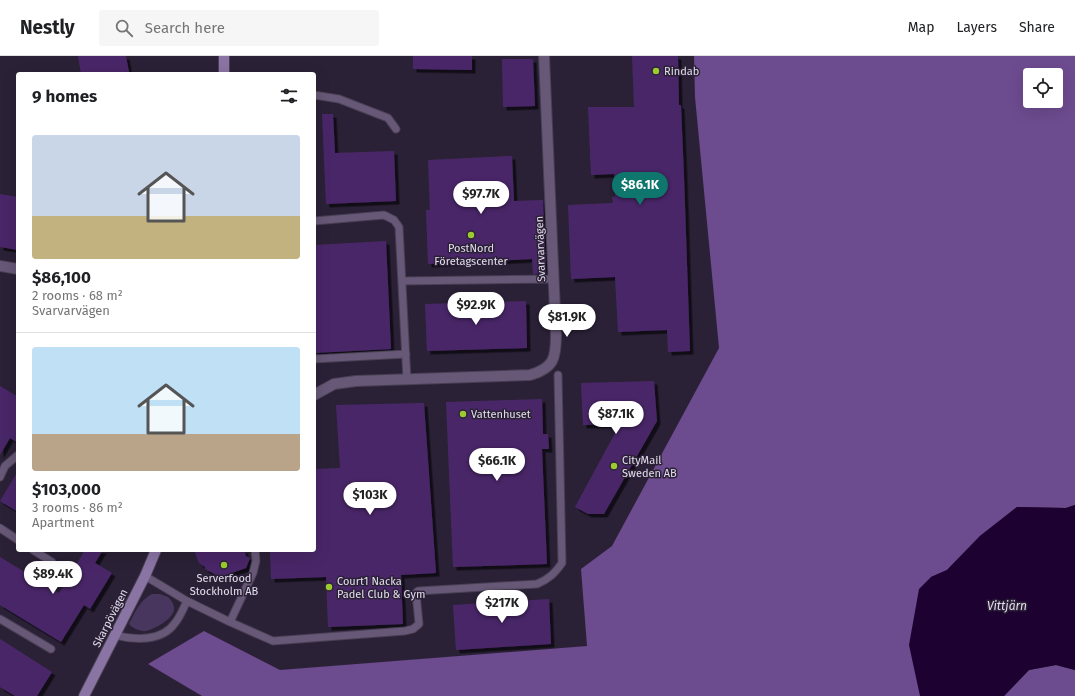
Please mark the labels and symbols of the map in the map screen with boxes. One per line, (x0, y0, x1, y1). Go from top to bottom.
place label: Rindab (664, 65, 699, 78)
marker: Rindab (651, 66, 661, 76)
pin: $86.1K (607, 172, 673, 206)
pin: $97.7K (448, 181, 514, 215)
street label: Svarvarvägen (533, 216, 548, 282)
marker: PostNord Företagscenter (466, 230, 476, 240)
place label: PostNord Företagscenter (434, 242, 508, 268)
pin: $92.9K (443, 292, 509, 326)
pin: $81.9K (534, 304, 600, 338)
pin: $87.1K (583, 401, 649, 435)
place label: Vattenhuset (471, 408, 531, 421)
marker: Vattenhuset (458, 409, 468, 419)
pin: $66.1K (464, 448, 530, 482)
place label: CityMail Sweden AB (622, 454, 677, 480)
marker: CityMail Sweden AB (609, 461, 619, 471)
pin: $103K (342, 482, 398, 516)
marker: Serverfood Stockholm AB (219, 560, 229, 570)
pin: $89.4K (20, 561, 86, 595)
place label: Serverfood Stockholm AB (190, 572, 259, 598)
place label: Court1 Nacka Padel Club & Gym (337, 575, 425, 601)
marker: Court1 Nacka Padel Club & Gym (324, 582, 334, 592)
street label: Skarpövägen (90, 587, 131, 650)
pin: $217K (474, 590, 530, 624)
water label: Vittjärn (987, 599, 1027, 613)

